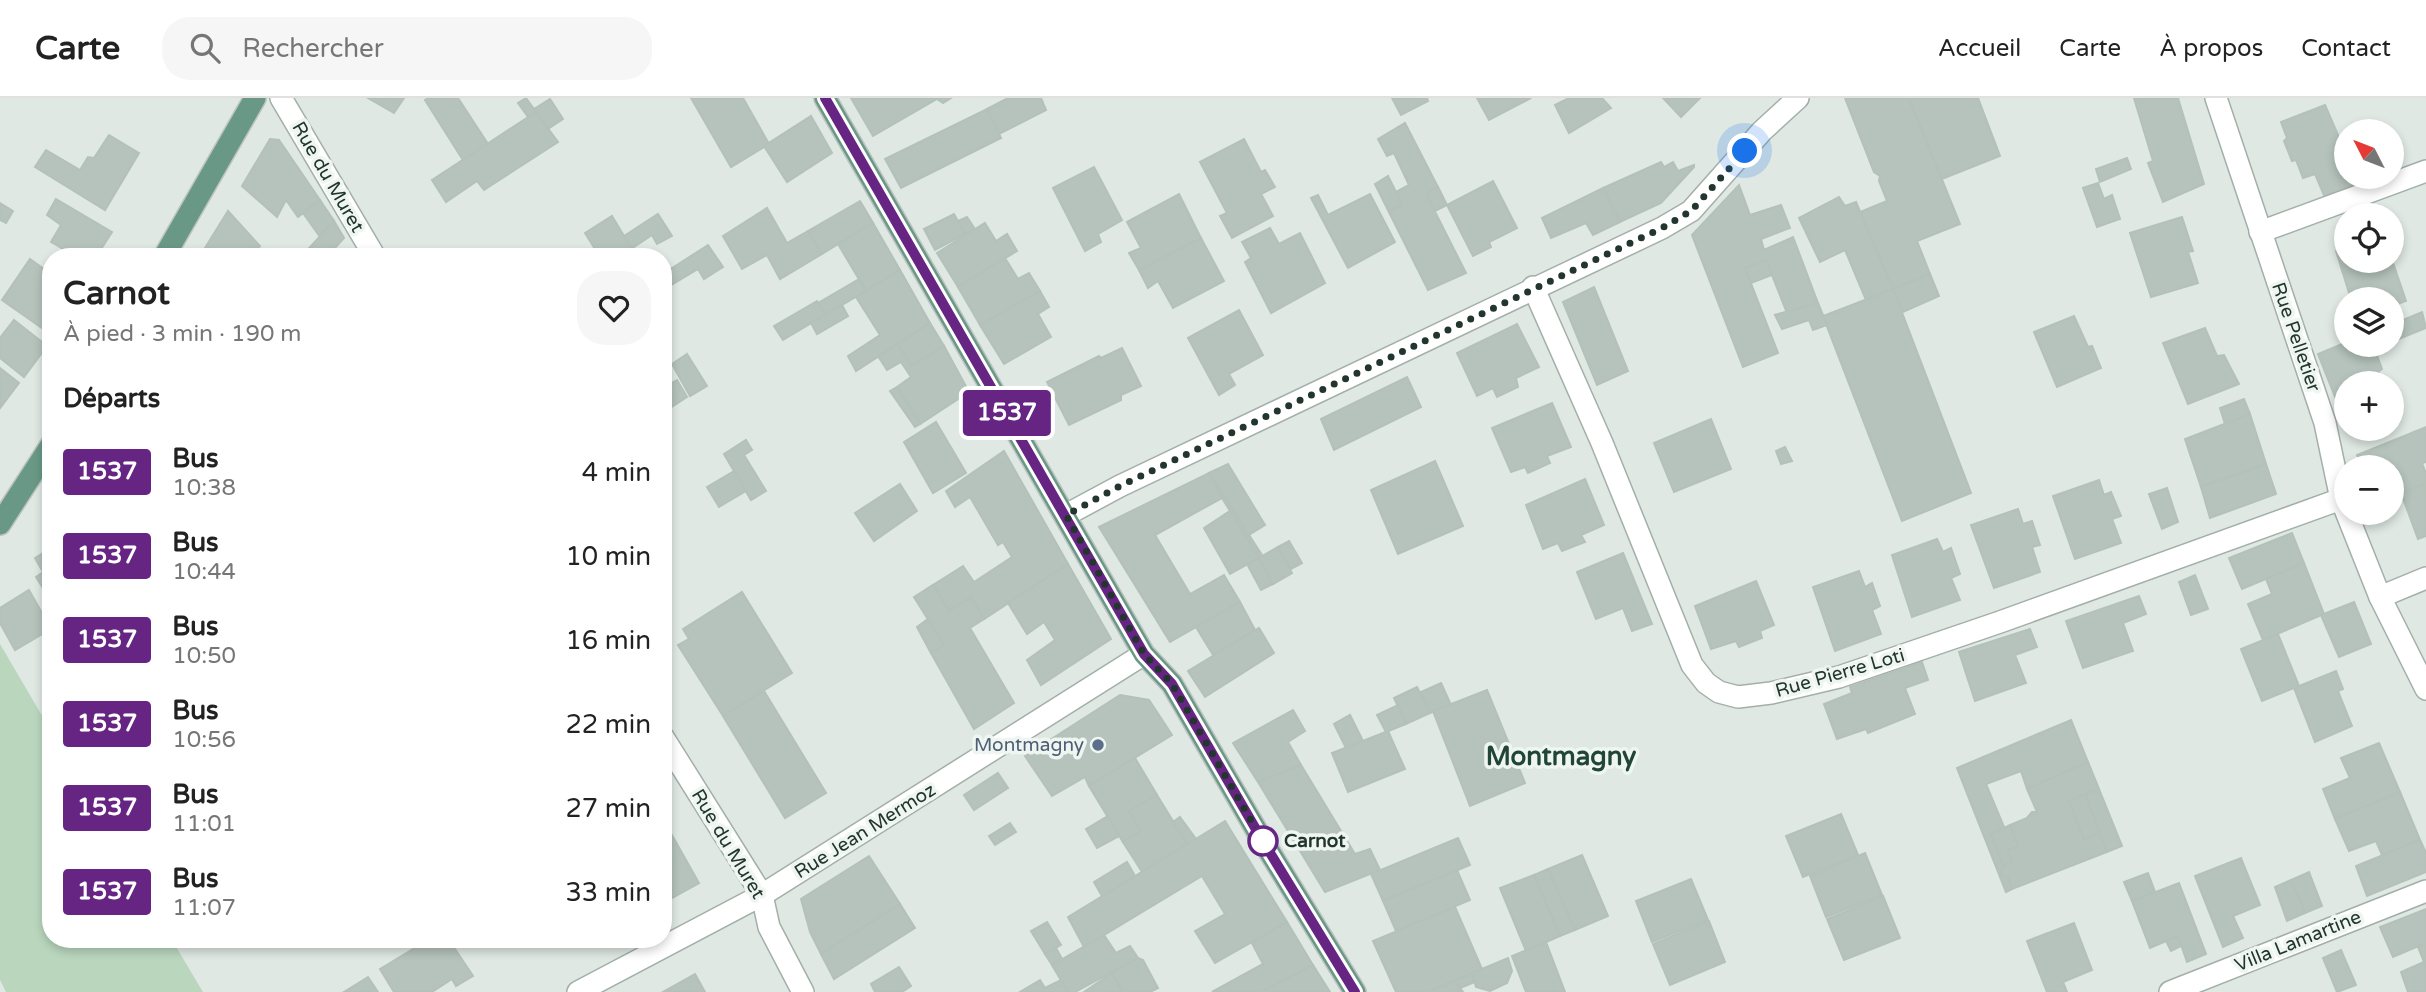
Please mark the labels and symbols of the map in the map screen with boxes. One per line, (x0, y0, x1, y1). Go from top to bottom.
street label: Rue du Muret (287, 118, 369, 236)
north arrow (2334, 119, 2404, 189)
your location (1727, 133, 1762, 168)
street label: Rue Pelletier (2267, 279, 2325, 395)
line badge: 1537 (958, 390, 1056, 436)
street label: Rue Pierre Loti (1773, 644, 1907, 702)
place label: Montmagny (974, 734, 1084, 756)
marker: Montmagny (1090, 737, 1106, 753)
district label: Montmagny (1486, 741, 1636, 772)
street label: Rue Jean Mermoz (790, 779, 940, 883)
street label: Rue du Muret (687, 785, 769, 903)
marker: Carnot (1248, 826, 1278, 856)
place label: Carnot (1284, 830, 1346, 852)
street label: Villa Lamartine (2232, 906, 2364, 976)

